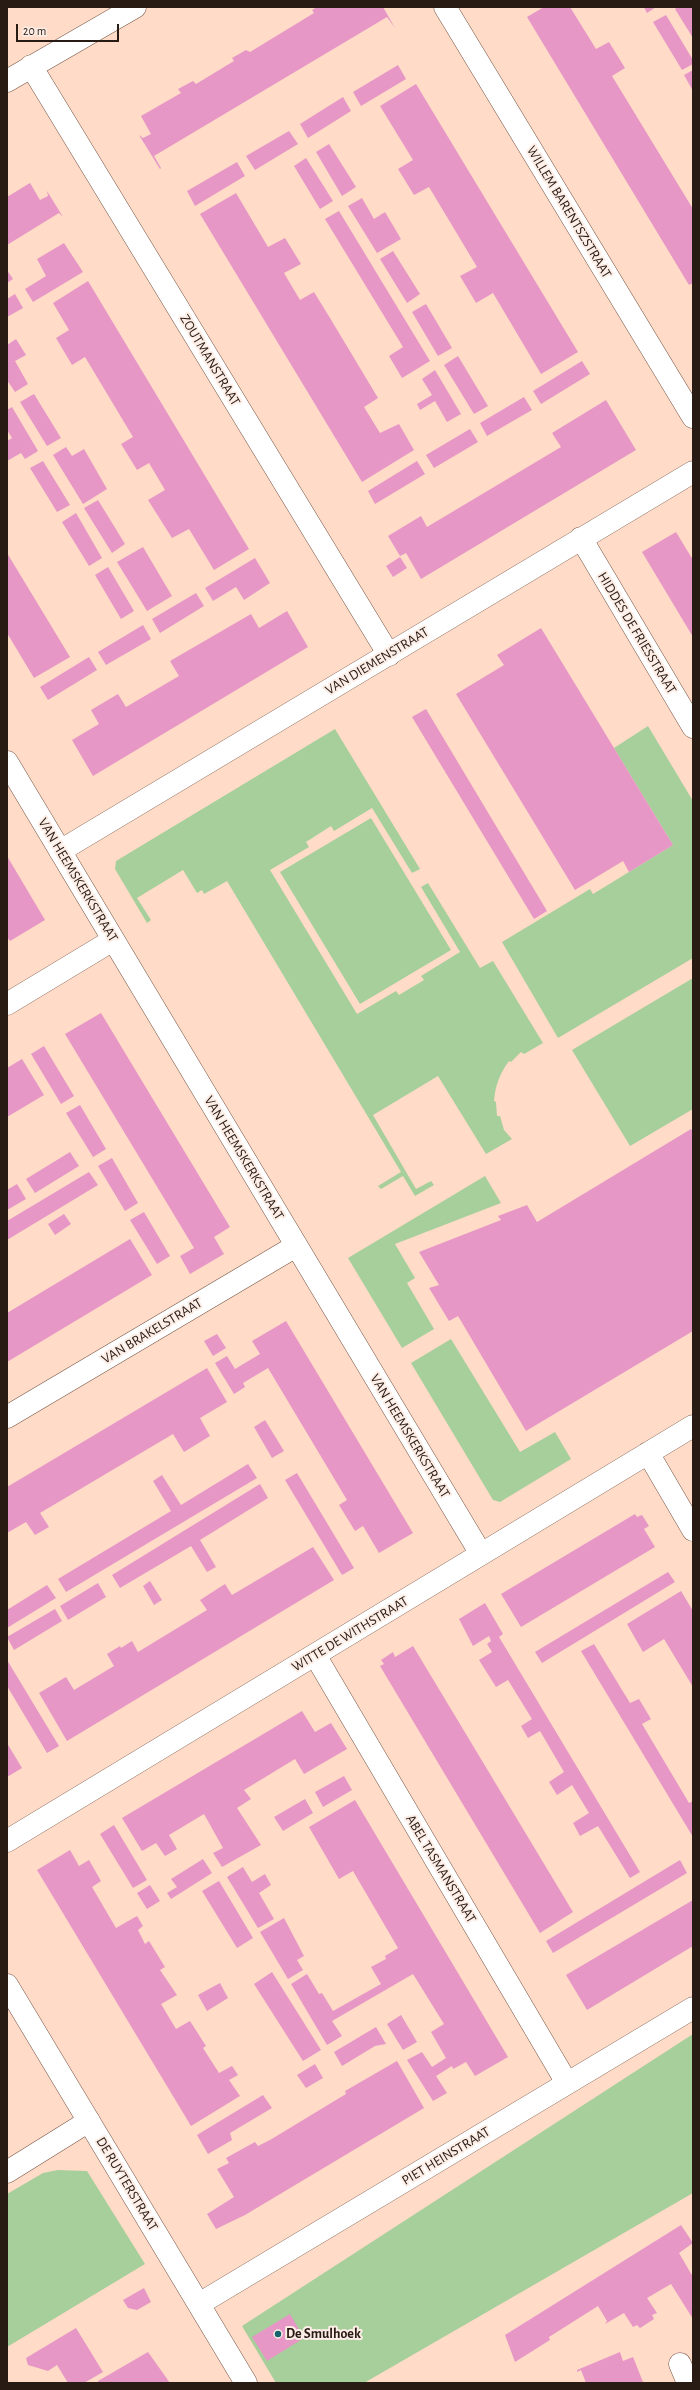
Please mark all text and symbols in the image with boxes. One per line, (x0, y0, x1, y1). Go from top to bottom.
scale bar (18, 16, 121, 42)
text: 20 m (23, 25, 46, 37)
street label: WILLEM BARENTSZSTRAAT (523, 143, 615, 281)
street label: ZOUTMANSTRAAT (176, 311, 244, 409)
street label: HIDDES DE FRIESSTRAAT (594, 569, 680, 697)
street label: VAN DIEMENSTRAAT (322, 623, 432, 699)
street label: VAN HEEMSKERKSTRAAT (34, 815, 122, 945)
street label: VAN HEEMSKERKSTRAAT (200, 1093, 288, 1223)
street label: VAN BRAKELSTRAAT (99, 1294, 205, 1368)
street label: VAN HEEMSKERKSTRAAT (366, 1371, 454, 1501)
street label: WITTE DE WITHSTRAAT (289, 1593, 411, 1675)
street label: ABEL TASMANSTRAAT (402, 1812, 480, 1926)
street label: PIET HEINSTRAAT (399, 2123, 493, 2189)
street label: DE RUYTERSTRAAT (92, 2134, 162, 2234)
place label: De Smulhoek (286, 2326, 361, 2342)
marker: De Smulhoek (273, 2329, 283, 2339)

